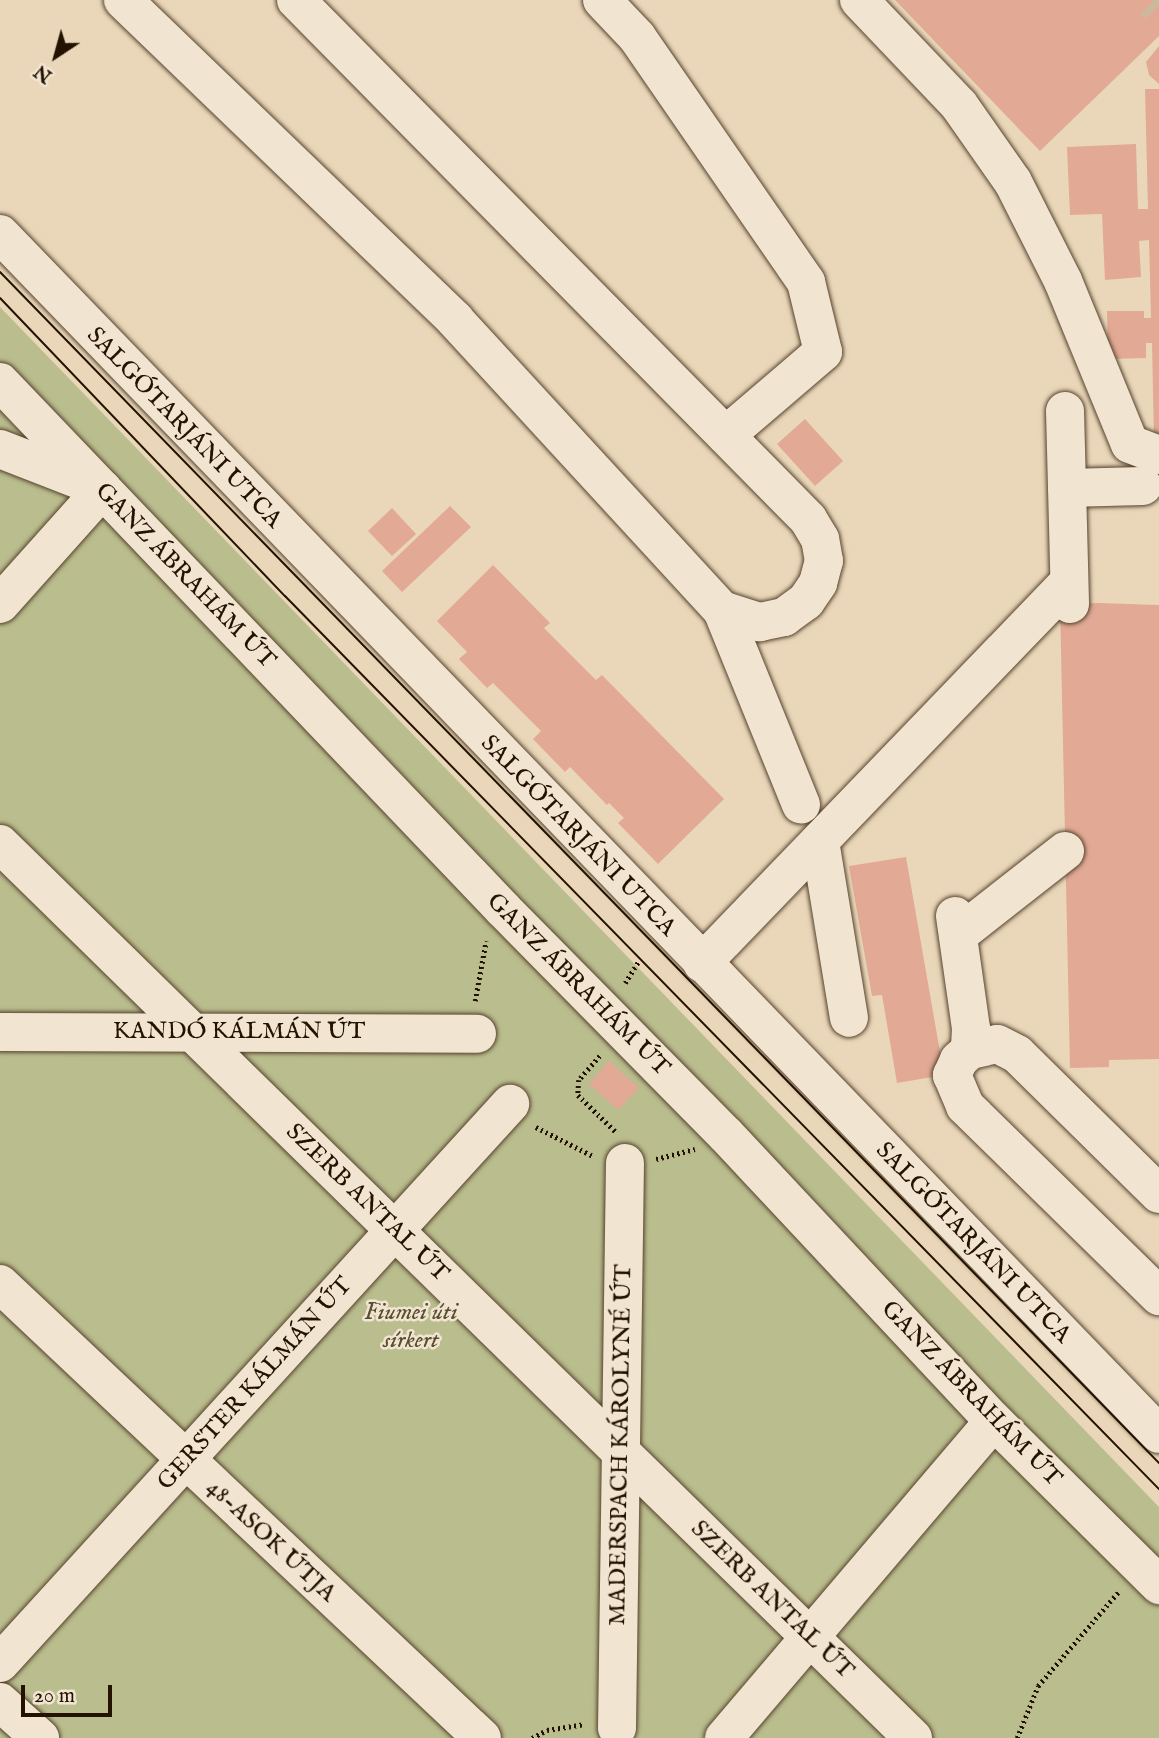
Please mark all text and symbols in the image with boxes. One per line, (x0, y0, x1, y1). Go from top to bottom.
north arrow (21, 21, 91, 91)
text: N (30, 58, 57, 88)
street label: SALGÓTARJÁNI UTCA (80, 321, 288, 535)
street label: GANZ ÁBRAHÁM ÚT (89, 477, 281, 675)
street label: SALGÓTARJÁNI UTCA (474, 729, 682, 943)
street label: GANZ ÁBRAHÁM ÚT (481, 888, 675, 1082)
street label: KANDÓ KÁLMÁN ÚT (113, 1018, 365, 1046)
street label: SZERB ANTAL ÚT (280, 1118, 454, 1288)
street label: SALGÓTARJÁNI UTCA (869, 1136, 1077, 1350)
street label: MADERSPACH KÁROLYNÉ ÚT (603, 1264, 639, 1626)
street label: GERSTER KÁLMÁN ÚT (152, 1271, 358, 1497)
street label: GANZ ÁBRAHÁM ÚT (875, 1295, 1067, 1493)
park label: Fiumei úti sírkert (364, 1299, 458, 1355)
street label: 48-ASOK ÚTJA (200, 1474, 342, 1608)
street label: SZERB ANTAL ÚT (685, 1515, 859, 1685)
scale bar (24, 1672, 116, 1716)
text: 20 m (34, 1683, 75, 1710)

